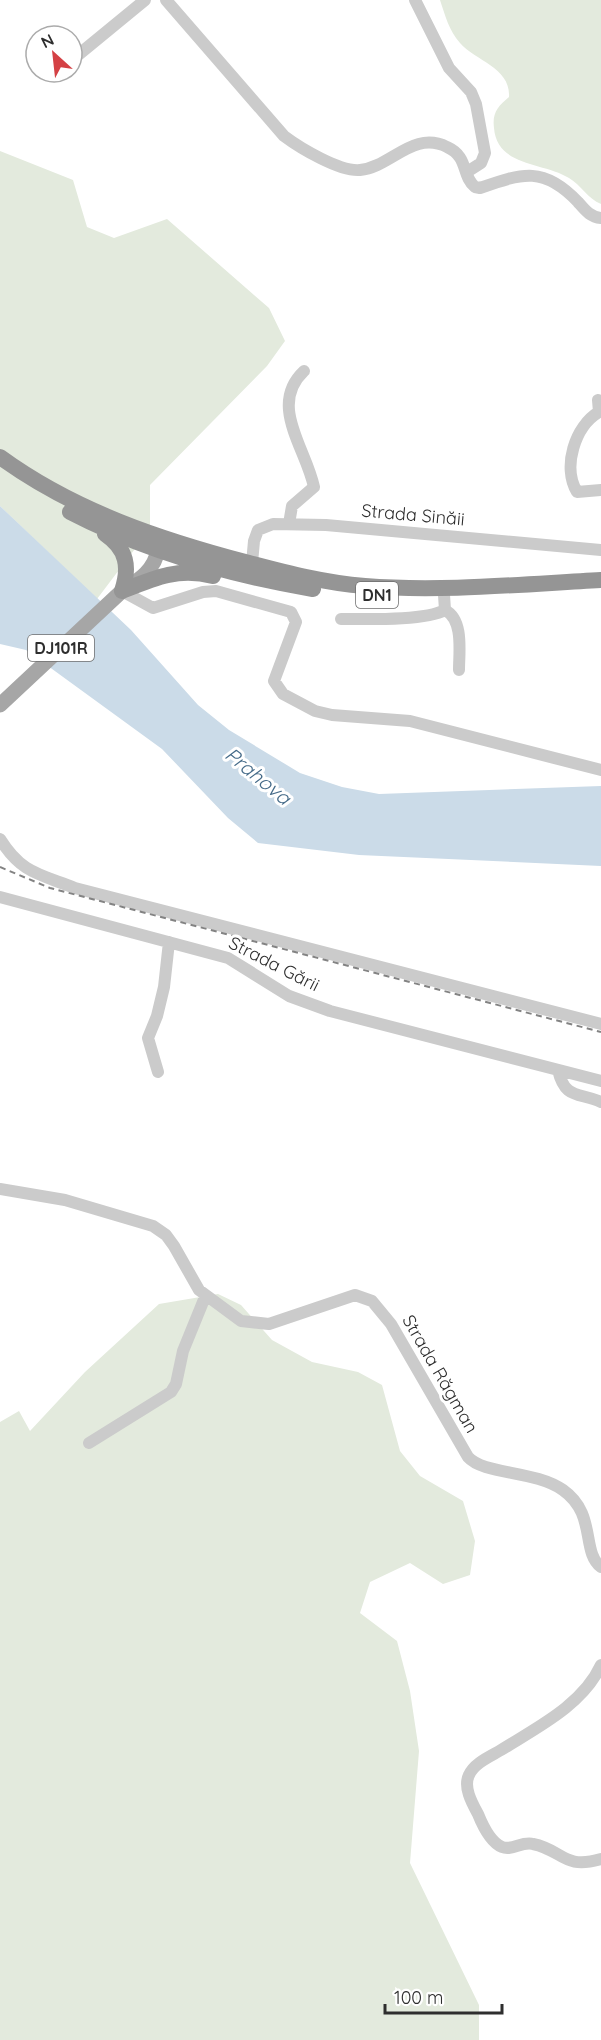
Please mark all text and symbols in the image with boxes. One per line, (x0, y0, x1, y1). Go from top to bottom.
north arrow (24, 24, 84, 84)
text: N (37, 29, 57, 52)
street label: Strada Sinăii (360, 499, 466, 530)
road number: DN1 (356, 582, 398, 608)
road number: DJ101R (28, 635, 94, 661)
water label: Prahova (220, 742, 298, 811)
street label: Strada Gării (225, 931, 323, 996)
street label: Strada Răgman (397, 1311, 484, 1437)
scale bar (385, 1977, 502, 2015)
text: 100 m (394, 1986, 443, 2009)

